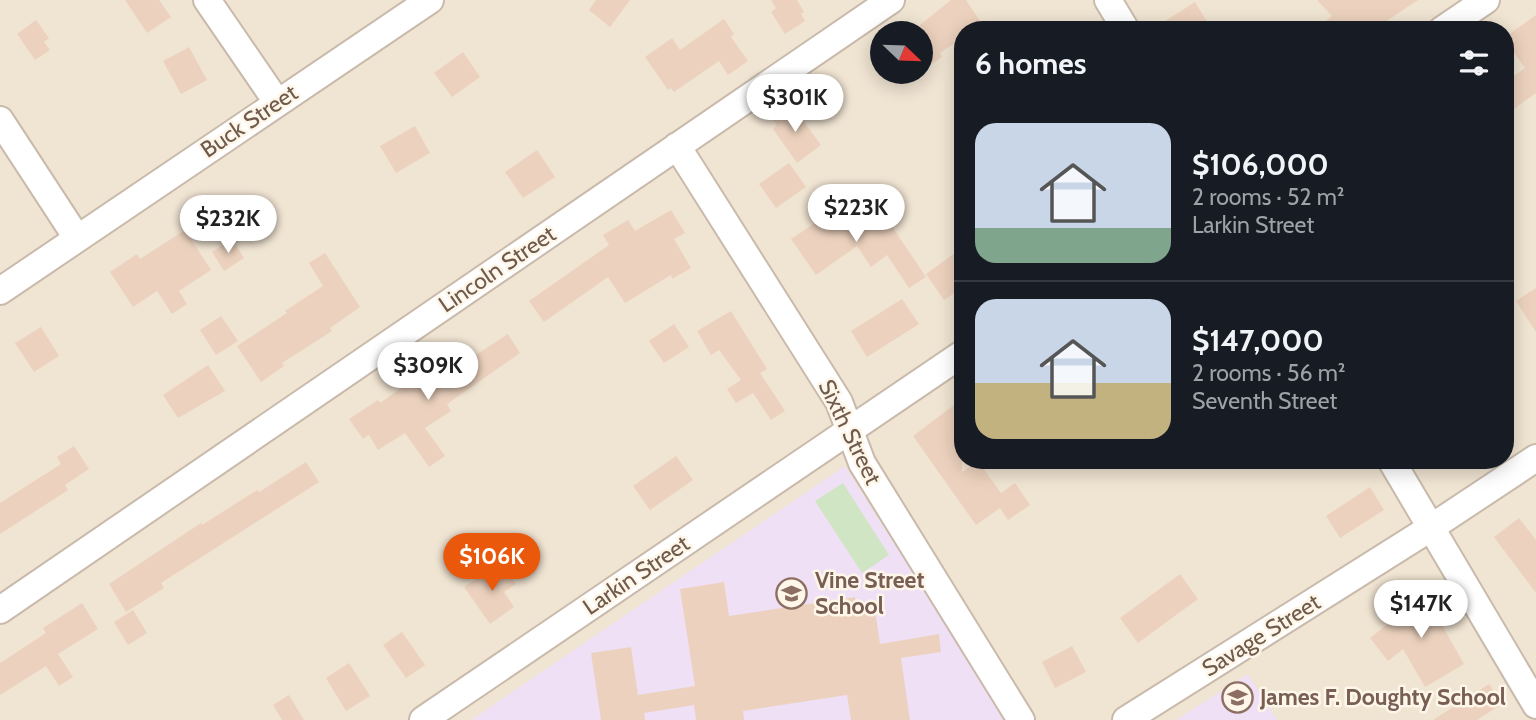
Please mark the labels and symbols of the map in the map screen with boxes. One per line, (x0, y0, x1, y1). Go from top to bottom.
north arrow (870, 21, 933, 84)
pin: $301K (746, 74, 844, 134)
street label: Buck Street (195, 78, 303, 164)
pin: $223K (807, 184, 905, 244)
pin: $232K (179, 196, 277, 255)
street label: Lincoln Street (433, 220, 561, 318)
pin: $309K (379, 342, 477, 402)
street label: Sixth Street (813, 375, 888, 489)
street label: Larkin Street (578, 529, 695, 621)
pin: $106K (443, 534, 541, 593)
place label: Vine Street School (815, 566, 924, 620)
school or university icon: Vine Street School (775, 576, 809, 610)
pin: $147K (1372, 580, 1470, 640)
street label: Savage Street (1197, 588, 1325, 682)
school or university icon: James F. Doughty School (1220, 680, 1254, 714)
place label: James F. Doughty School (1259, 683, 1506, 711)

